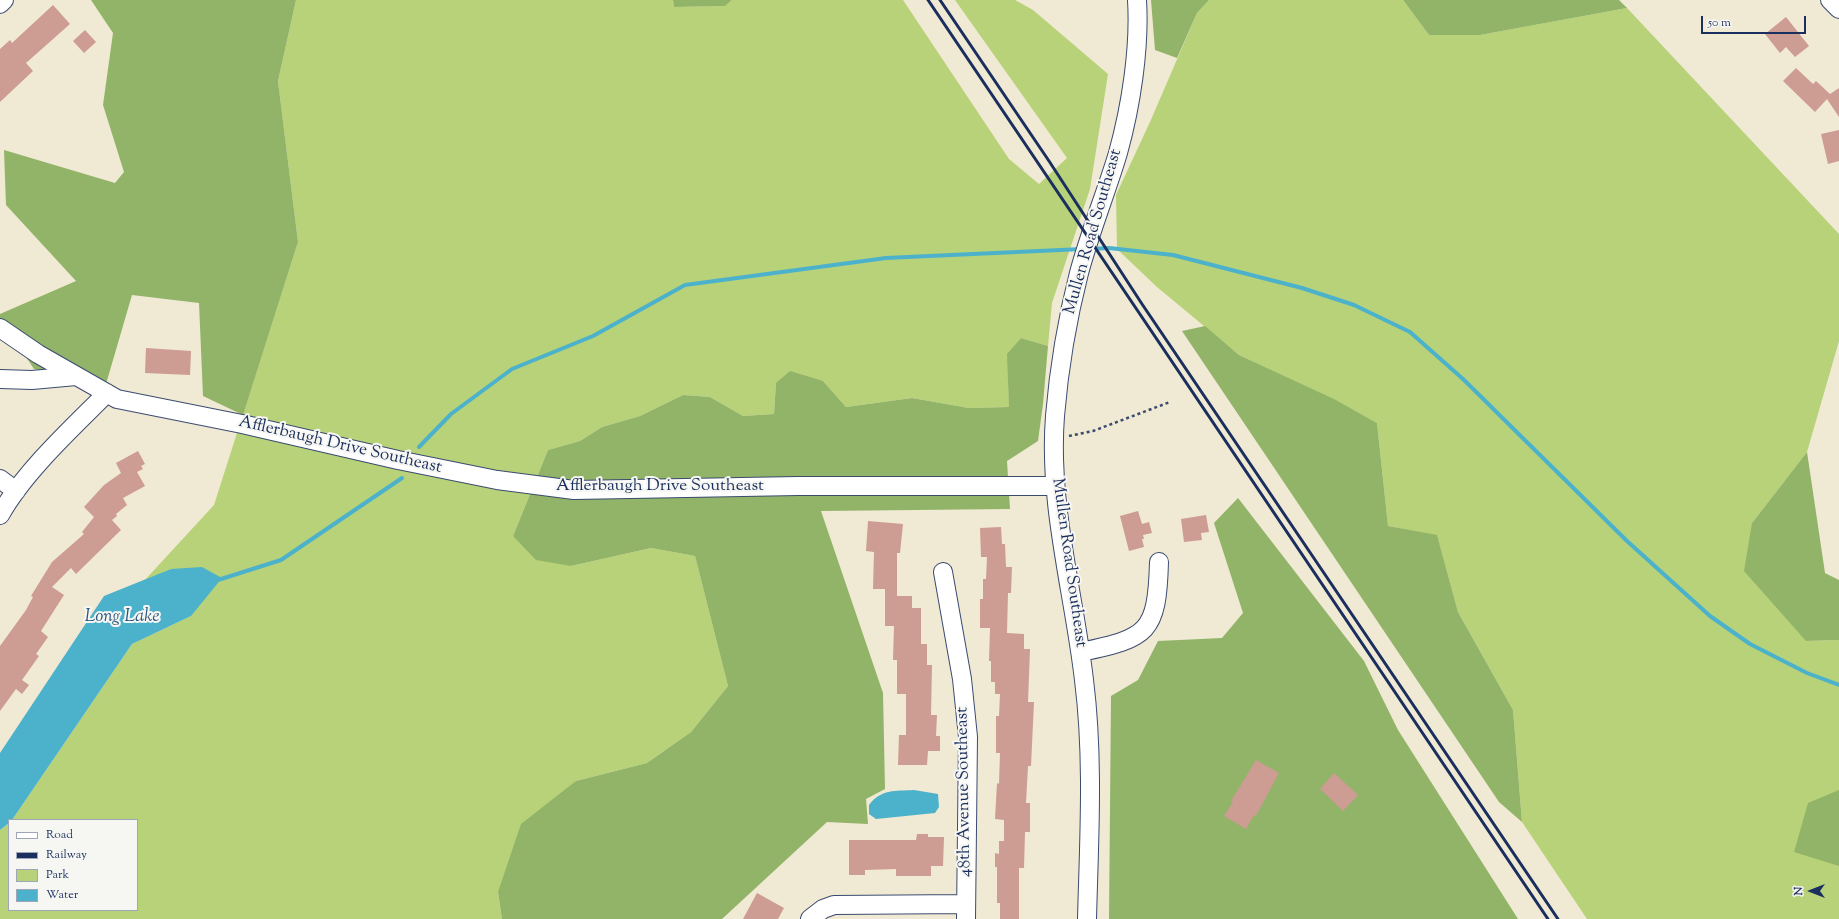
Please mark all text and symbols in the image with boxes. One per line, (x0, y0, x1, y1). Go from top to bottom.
scale bar (1703, 8, 1808, 34)
text: 50 m (1708, 14, 1731, 32)
street label: Mullen Road Southeast (1061, 147, 1127, 317)
street label: Afflerbaugh Drive Southeast (236, 413, 444, 479)
street label: Afflerbaugh Drive Southeast (556, 477, 764, 497)
street label: Mullen Road Southeast (1046, 477, 1090, 649)
water label: Long Lake (85, 607, 159, 629)
street label: 48th Avenue Southeast (953, 707, 977, 877)
legend (8, 819, 138, 911)
text: Road (46, 826, 73, 844)
text: Railway (46, 846, 87, 864)
text: Park (46, 866, 69, 884)
north arrow (1791, 871, 1831, 911)
text: Water (46, 886, 78, 904)
text: N (1791, 887, 1807, 895)

